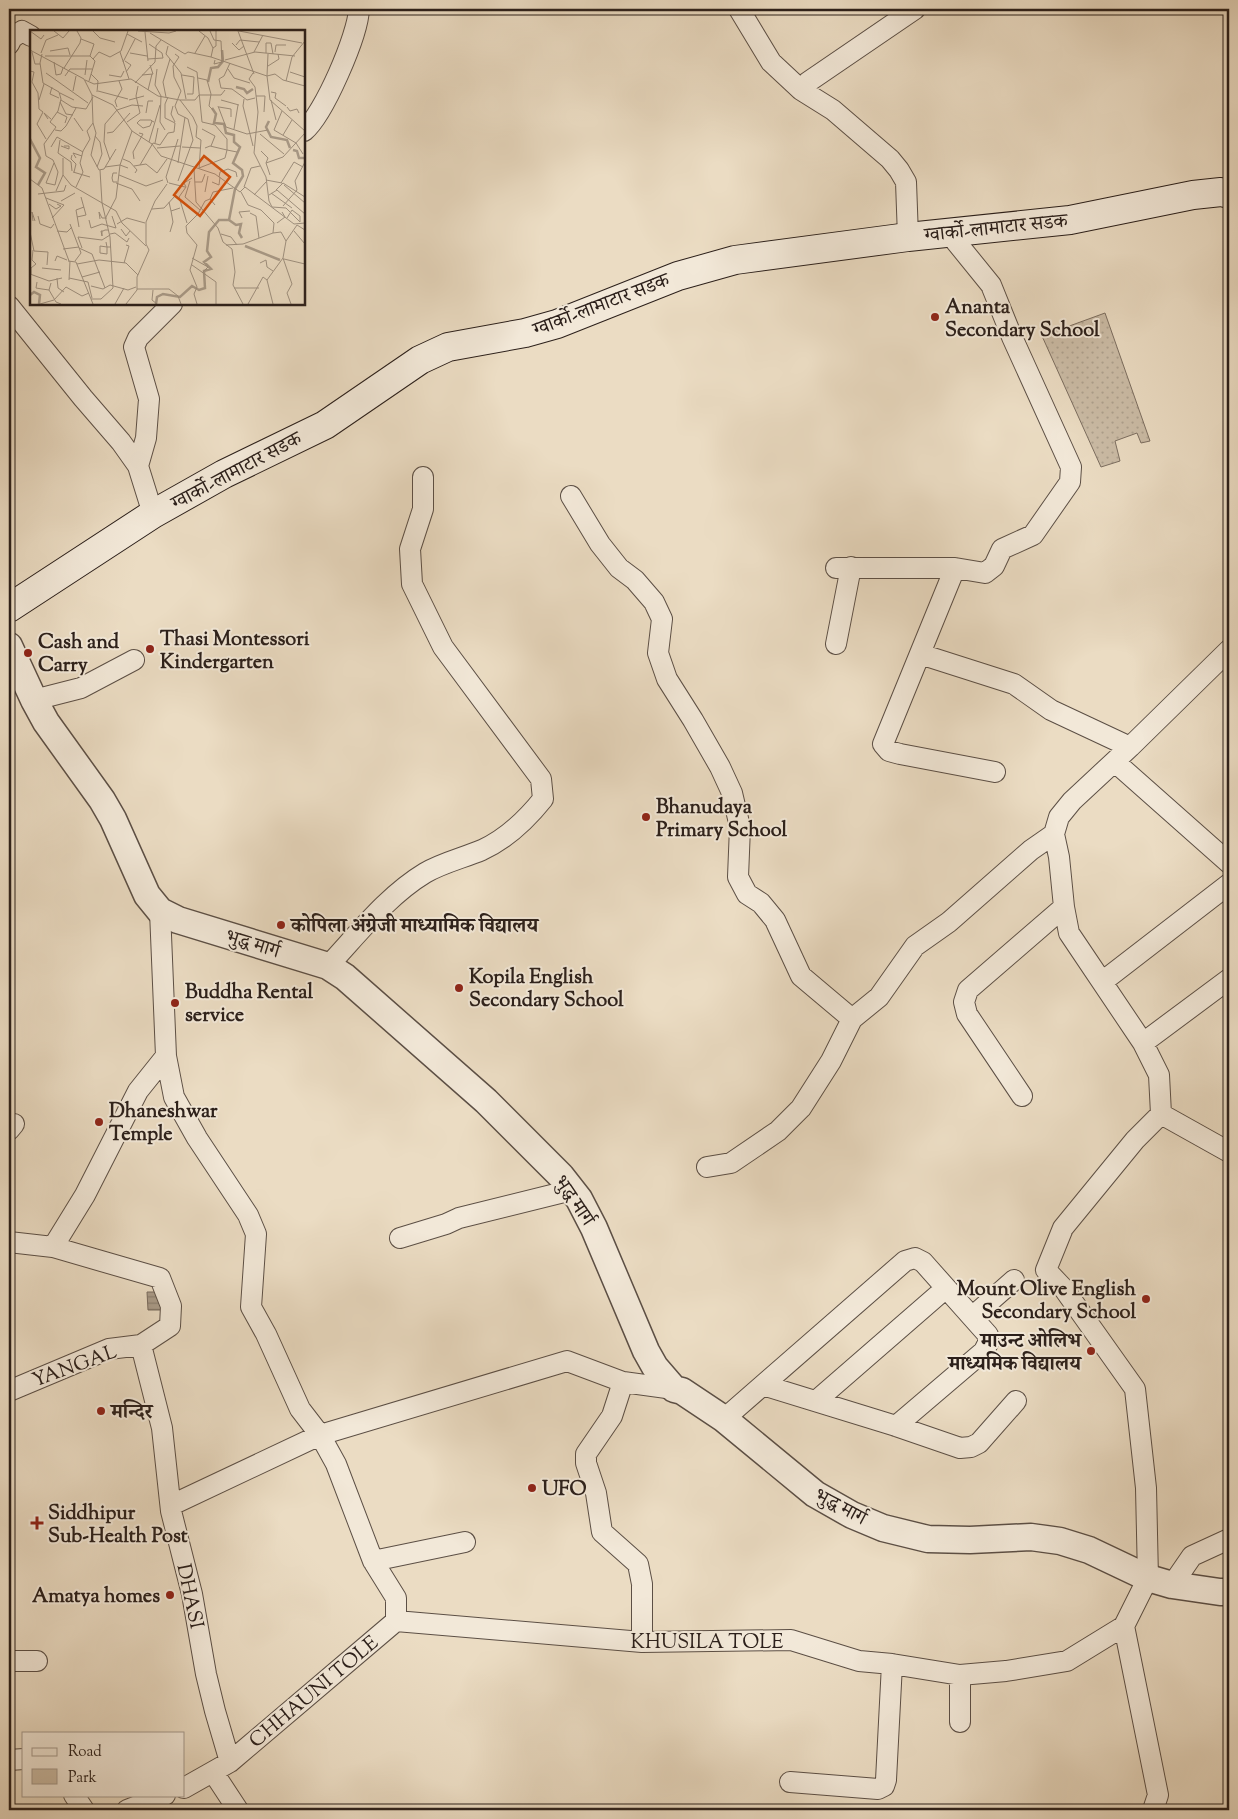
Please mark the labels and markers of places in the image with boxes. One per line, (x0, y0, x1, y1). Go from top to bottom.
place label: Ananta Secondary School (945, 294, 1100, 346)
marker: Ananta Secondary School (929, 311, 941, 323)
place label: Thasi Montessori Kindergarten (160, 626, 310, 678)
place label: Cash and Carry (38, 629, 120, 681)
marker: Thasi Montessori Kindergarten (144, 643, 156, 655)
marker: Cash and Carry (22, 647, 34, 659)
place label: Bhanudaya Primary School (656, 794, 788, 846)
marker: Bhanudaya Primary School (640, 811, 652, 823)
place label: कोपिला अंग्रेजी माध्यामिक विद्यालय (289, 913, 540, 942)
marker: कोपिला अंग्रेजी माध्यामिक विद्यालय (275, 919, 287, 931)
place label: Kopila English Secondary School (469, 964, 624, 1016)
place label: Buddha Rental service (185, 979, 314, 1031)
marker: Kopila English Secondary School (453, 982, 465, 994)
marker: Buddha Rental service (169, 997, 181, 1009)
place label: Dhaneshwar Temple (109, 1098, 218, 1150)
marker: Dhaneshwar Temple (93, 1116, 105, 1128)
place label: Mount Olive English Secondary School (957, 1276, 1136, 1328)
marker: Mount Olive English Secondary School (1140, 1293, 1152, 1305)
place label: माउन्ट ओलिभ माध्यमिक विद्यालय (946, 1328, 1083, 1380)
marker: माउन्ट ओलिभ माध्यमिक विद्यालय (1085, 1345, 1097, 1357)
place label: मन्दिर (109, 1399, 154, 1428)
marker: मन्दिर (95, 1405, 107, 1417)
place label: UFO (542, 1476, 586, 1505)
marker: UFO (526, 1482, 538, 1494)
place label: Siddhipur Sub-Health Post (48, 1500, 188, 1552)
marker: Siddhipur Sub-Health Post (30, 1516, 44, 1530)
place label: Amatya homes (32, 1583, 160, 1612)
marker: Amatya homes (164, 1589, 176, 1601)

